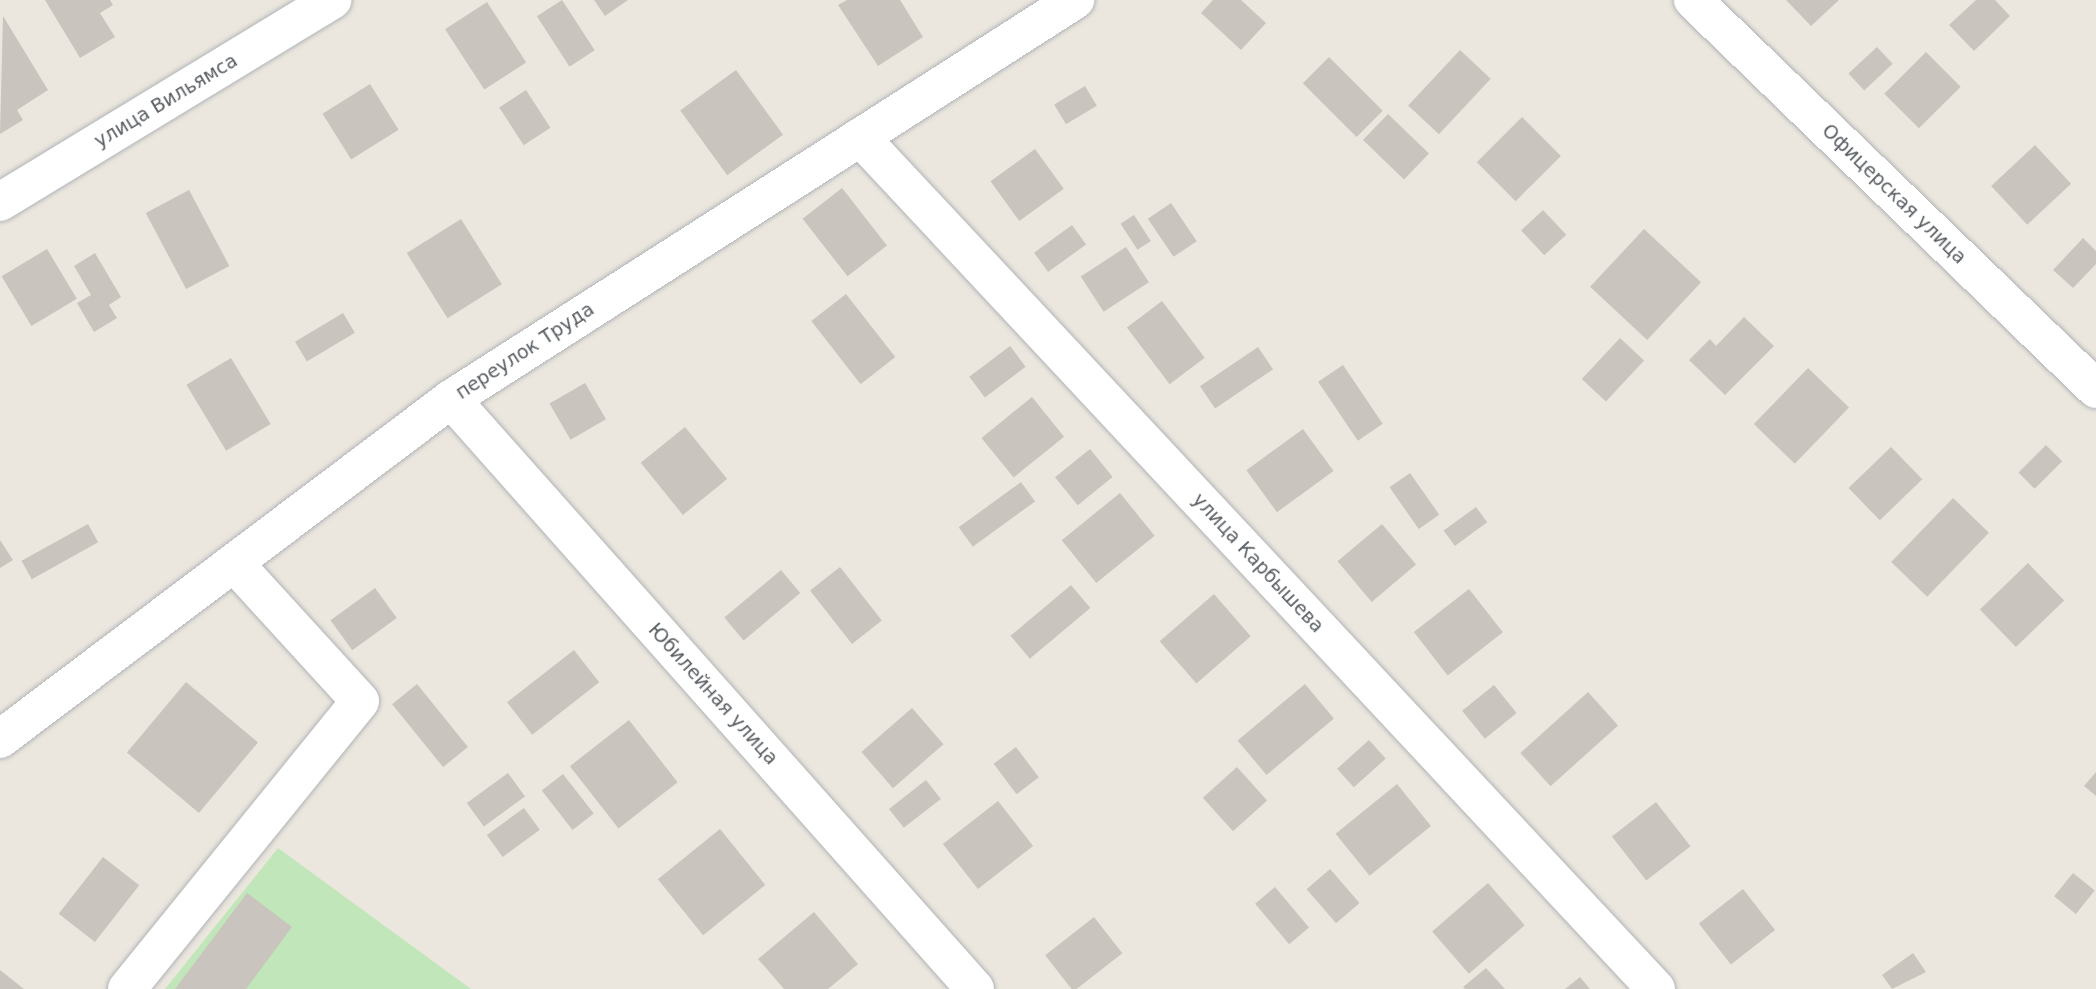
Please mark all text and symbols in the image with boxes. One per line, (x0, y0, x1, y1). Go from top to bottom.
street label: улица Вильямса (90, 49, 242, 153)
street label: Офицерская улица (1817, 119, 1971, 269)
street label: переулок Труда (452, 298, 598, 404)
street label: улица Карбышева (1188, 489, 1328, 637)
street label: Юбилейная улица (643, 619, 783, 769)

